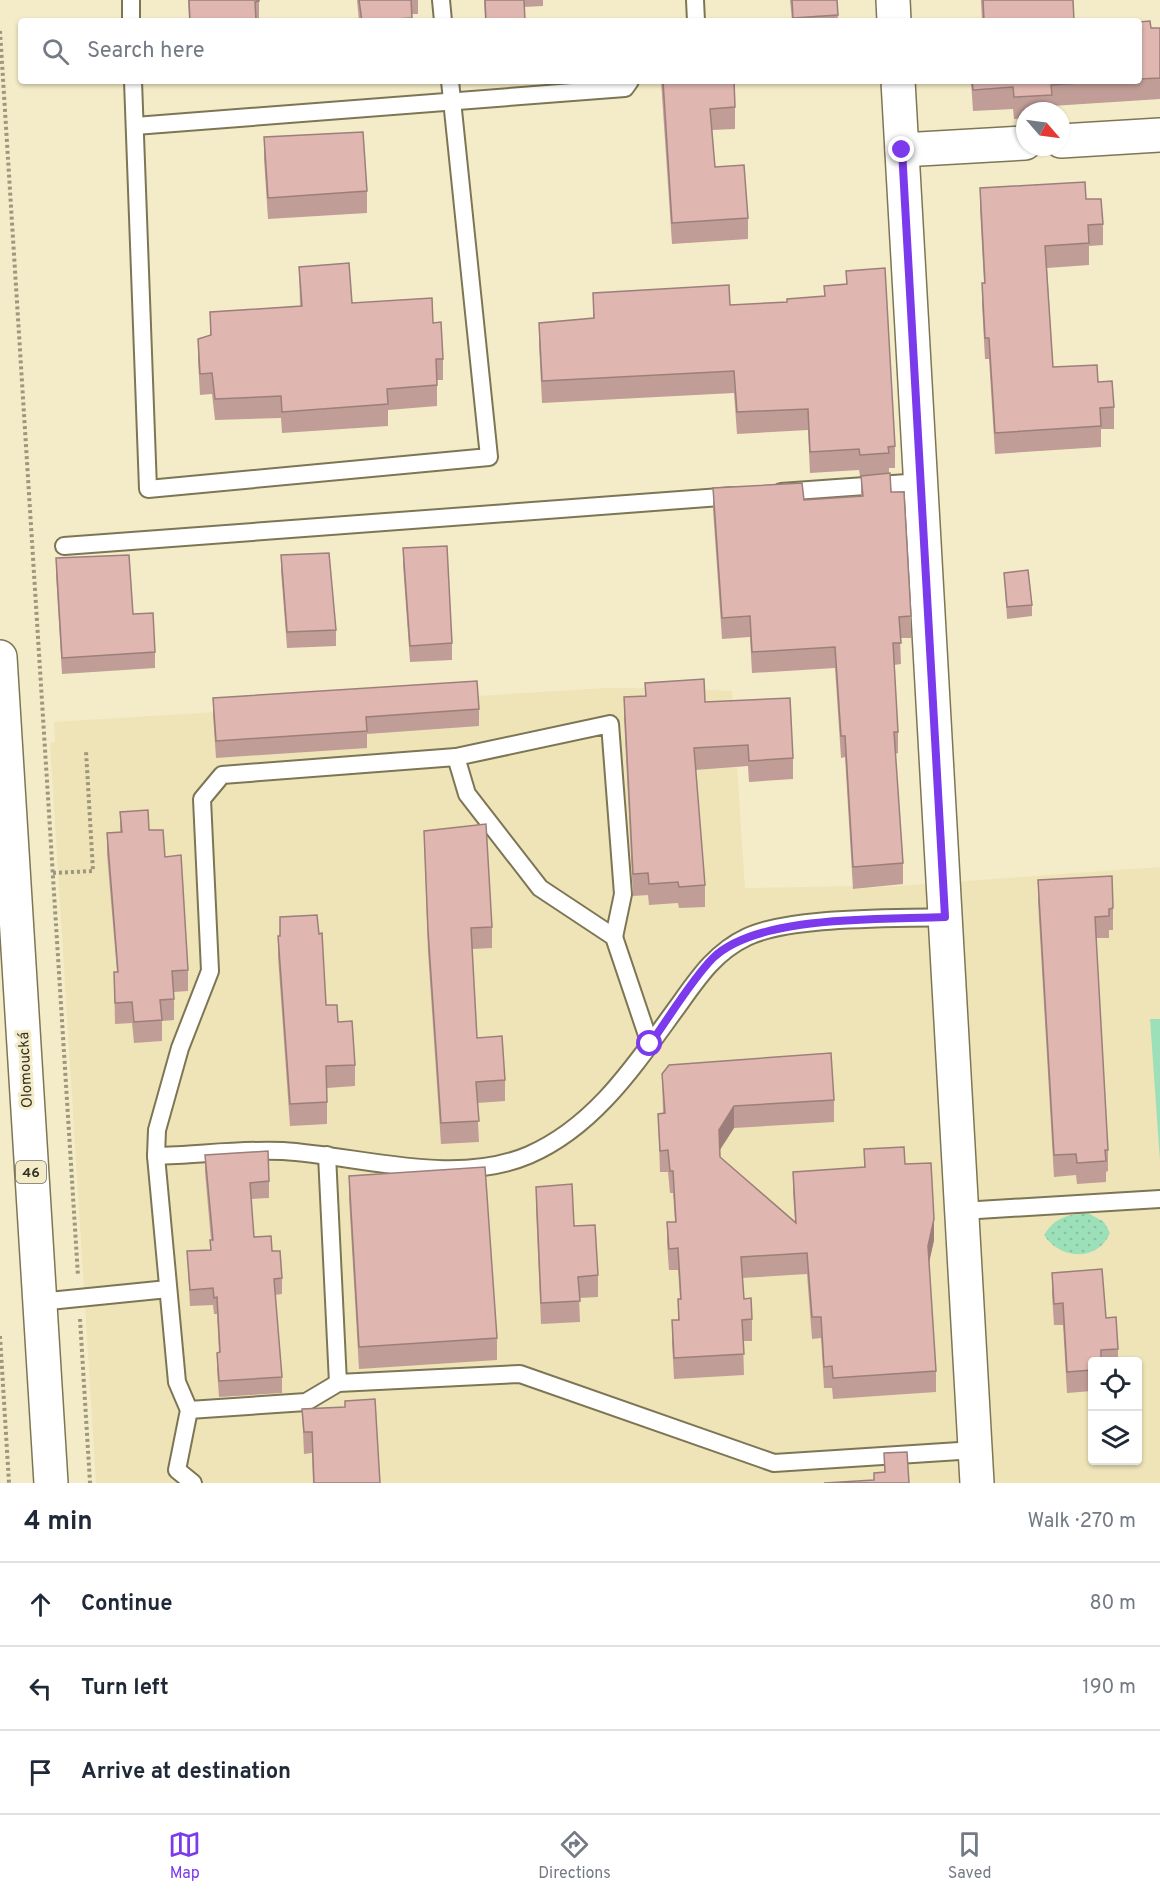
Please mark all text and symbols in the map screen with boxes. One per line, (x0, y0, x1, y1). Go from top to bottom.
search box (18, 18, 1142, 84)
icon: search (39, 35, 72, 68)
text: Search here (87, 38, 205, 65)
north arrow (1016, 102, 1070, 156)
route end (888, 136, 914, 162)
route start (636, 1030, 662, 1056)
street label: Olomoucká (15, 1031, 38, 1108)
road number: 46 (16, 1161, 46, 1183)
map controls (1088, 1357, 1142, 1465)
button: locate (1088, 1357, 1142, 1411)
button: layers (1088, 1411, 1142, 1465)
text: 4 min (24, 1506, 93, 1539)
text: Walk · 270 m (1028, 1509, 1136, 1535)
icon: ahead (24, 1588, 57, 1621)
text: Continue (81, 1591, 172, 1618)
text: 80 m (1090, 1591, 1136, 1617)
icon: left (24, 1672, 57, 1705)
text: Turn left (81, 1675, 169, 1702)
text: 190 m (1082, 1675, 1136, 1701)
icon: arrive (24, 1756, 57, 1789)
text: Arrive at destination (81, 1759, 291, 1786)
tab: Map (168, 1828, 201, 1884)
tab: Directions (538, 1828, 611, 1884)
tab: Saved (948, 1828, 992, 1884)

